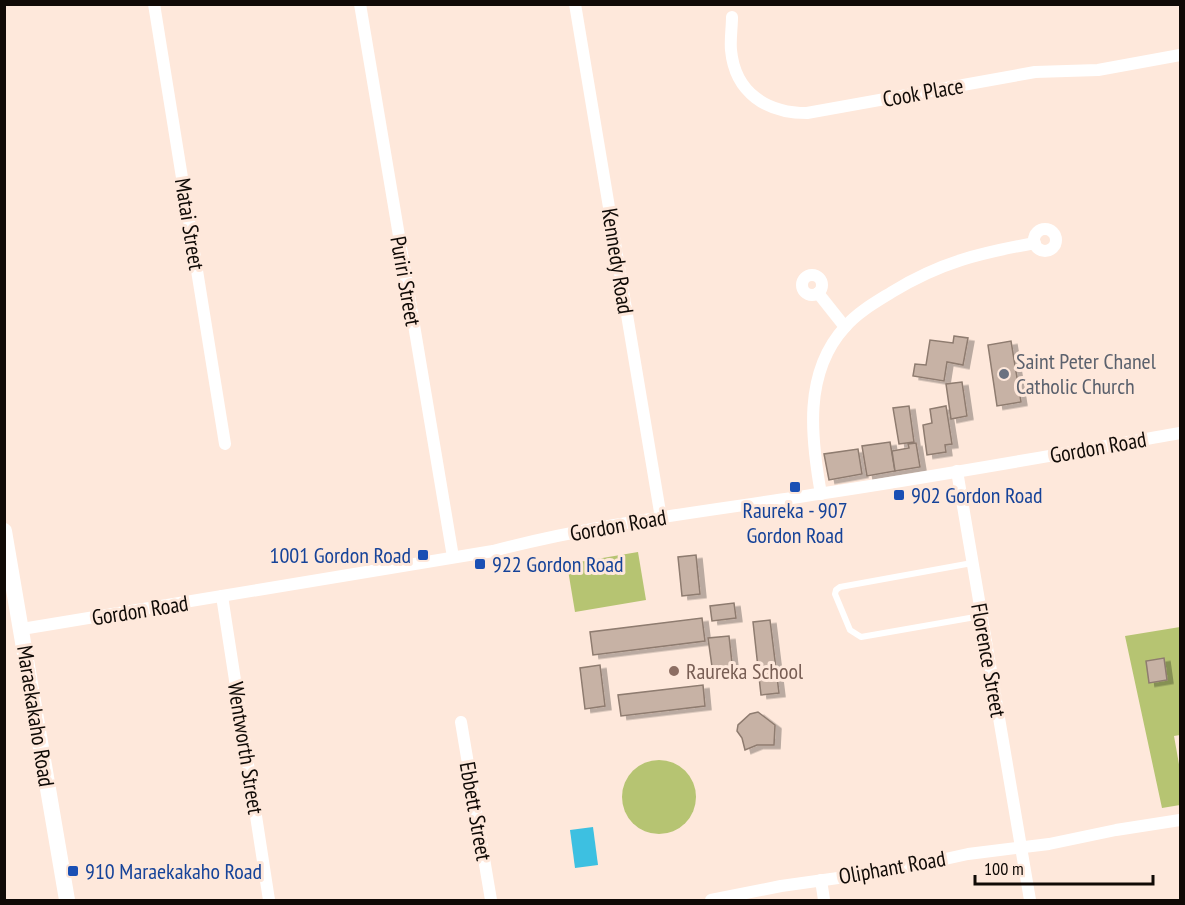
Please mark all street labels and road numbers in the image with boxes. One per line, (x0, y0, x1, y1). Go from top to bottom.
street label: Cook Place (880, 71, 966, 113)
street label: Matai Street (169, 176, 211, 272)
street label: Kennedy Road (596, 206, 640, 316)
street label: Puriri Street (384, 234, 428, 328)
street label: Gordon Road (1048, 425, 1148, 469)
street label: Gordon Road (568, 503, 668, 547)
street label: Gordon Road (90, 589, 190, 631)
street label: Florence Street (965, 601, 1013, 719)
street label: Maraekakaho Road (11, 643, 61, 789)
street label: Wentworth Street (222, 680, 270, 816)
street label: Ebbett Street (454, 759, 498, 863)
street label: Oliphant Road (836, 844, 948, 890)

